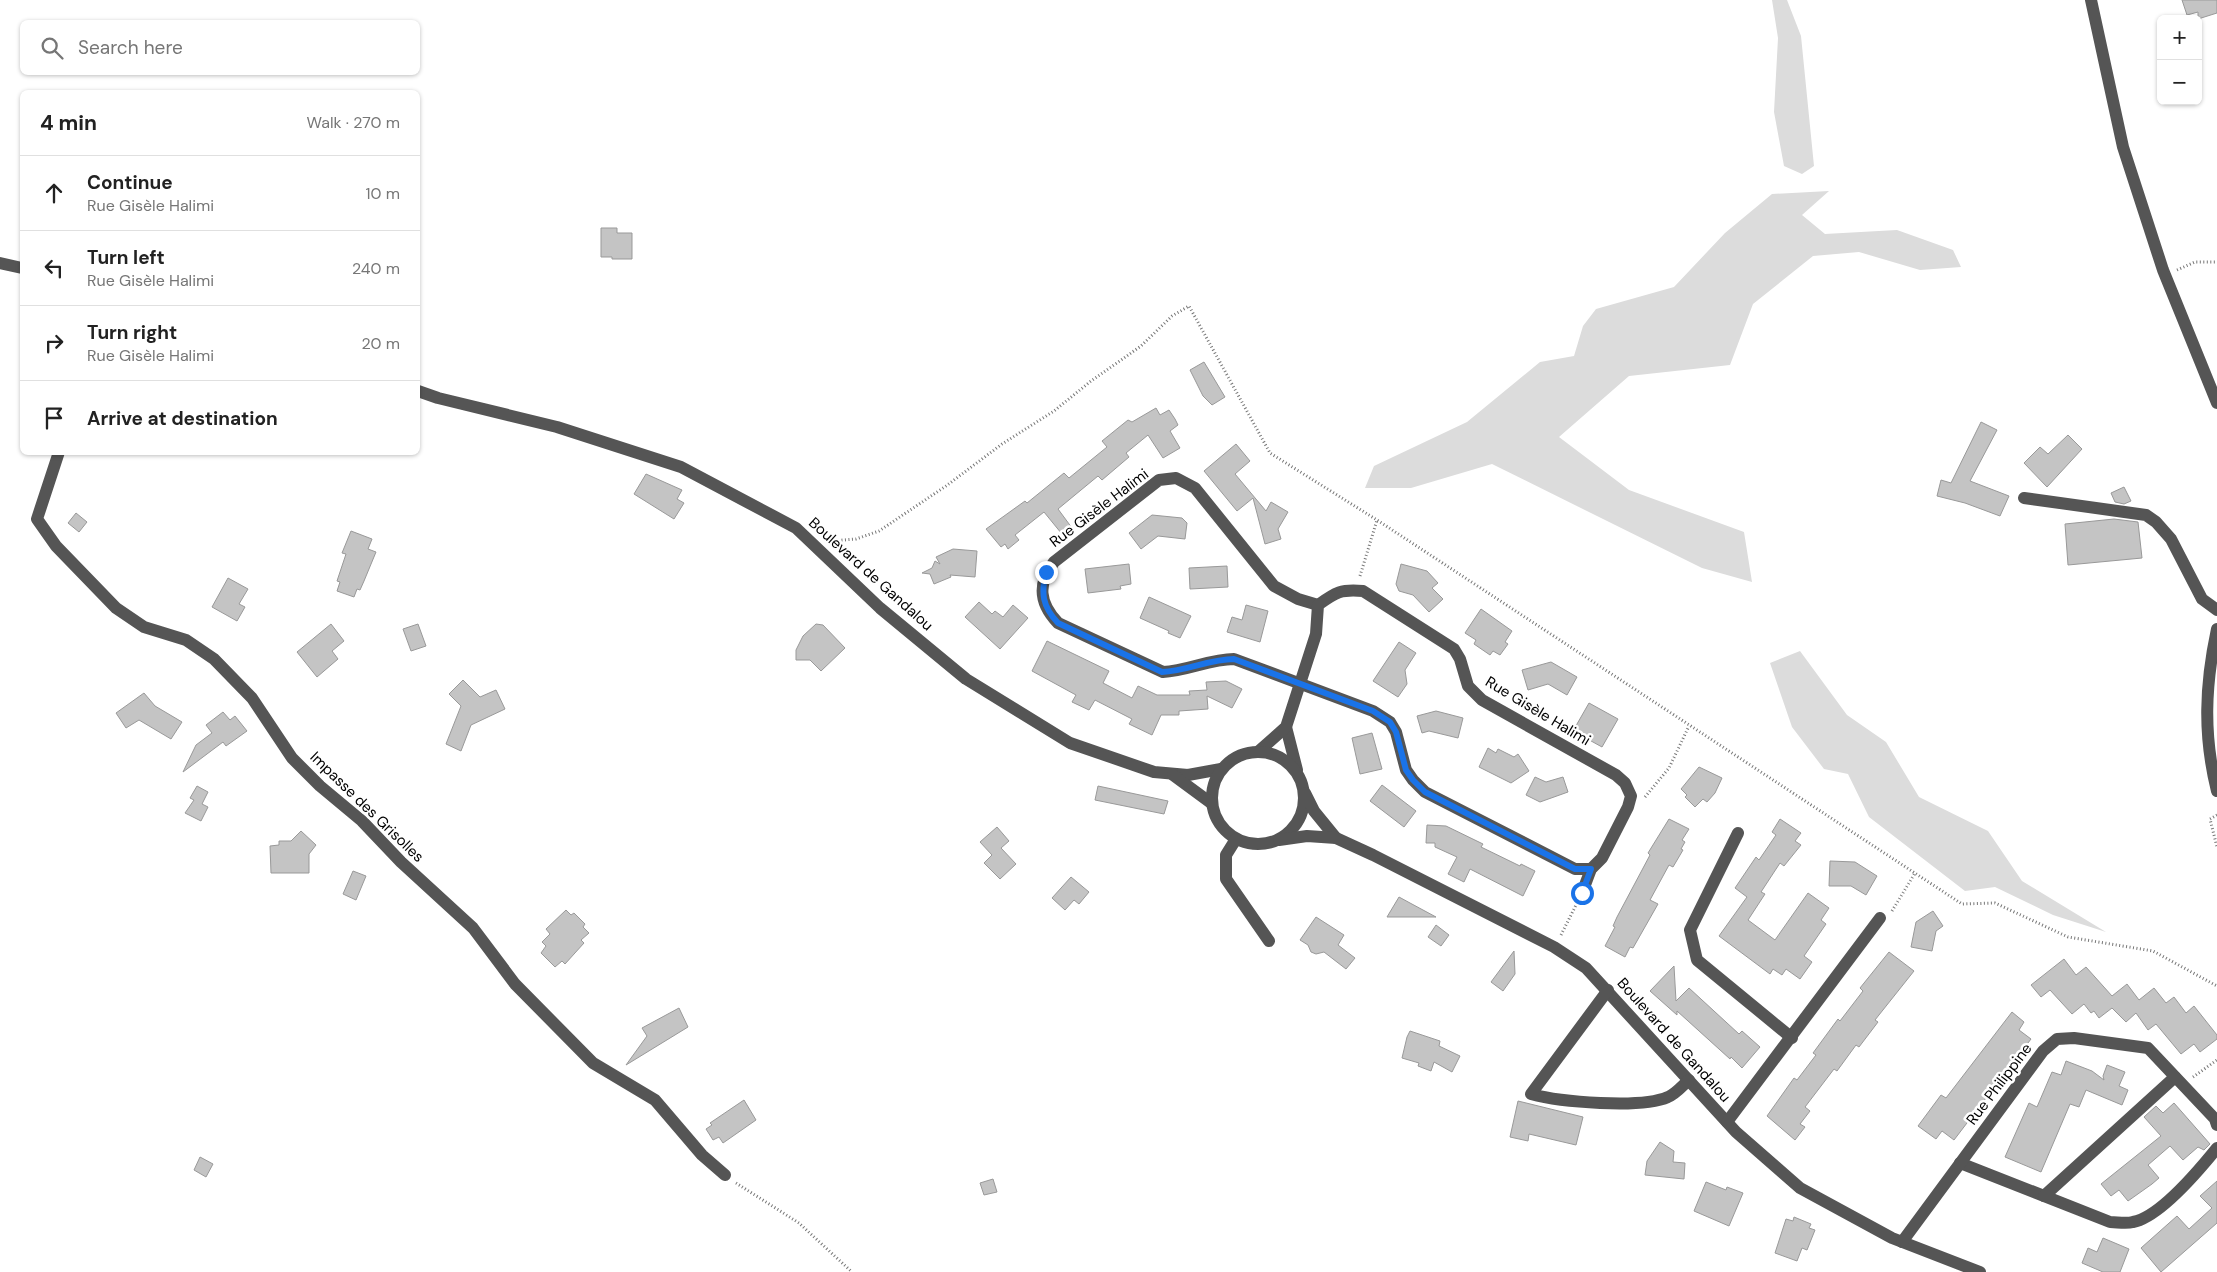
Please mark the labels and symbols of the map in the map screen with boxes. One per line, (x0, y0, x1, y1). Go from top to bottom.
street label: Rue Gisèle Halimi (1045, 464, 1153, 552)
street label: Boulevard de Gandalou (805, 513, 937, 635)
route end (1035, 561, 1058, 584)
street label: Rue Gisèle Halimi (1482, 672, 1594, 750)
street label: Impasse des Grisolles (306, 747, 428, 867)
route start (1571, 882, 1594, 905)
street label: Boulevard de Gandalou (1613, 974, 1735, 1106)
street label: Rue Philippine (1962, 1039, 2036, 1129)

